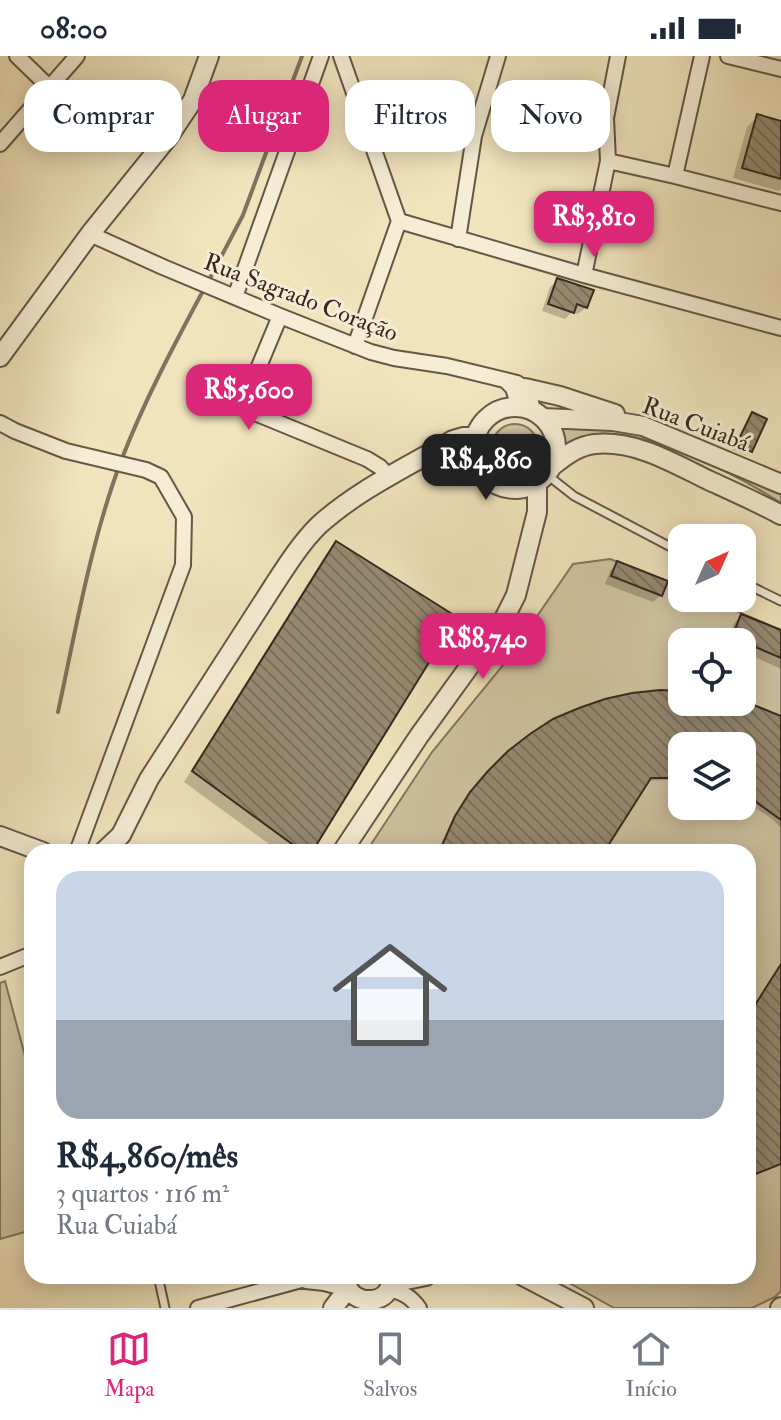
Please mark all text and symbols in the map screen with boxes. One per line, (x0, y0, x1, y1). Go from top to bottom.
text: 08:00 (40, 10, 108, 47)
chip: Comprar (24, 80, 182, 152)
chip: Alugar (198, 80, 329, 152)
chip: Filtros (345, 80, 475, 152)
chip: Novo (491, 80, 610, 152)
pin: R$3,810 (520, 191, 668, 259)
text: R$3,810 (552, 201, 636, 233)
street label: Rua Sagrado Coração (199, 246, 402, 349)
pin: R$5,600 (175, 364, 323, 432)
text: R$5,600 (204, 374, 294, 406)
street label: Rua Cuiabá (638, 390, 755, 459)
pin: R$4,860 (412, 434, 560, 502)
text: R$4,860 (440, 444, 532, 476)
north arrow (668, 524, 756, 612)
map controls (668, 524, 756, 820)
pin: R$8,740 (409, 613, 557, 681)
text: R$8,740 (438, 623, 528, 655)
button: locate (668, 628, 756, 716)
button: layers (668, 732, 756, 820)
icon: home (318, 923, 462, 1067)
text: R$4,860/mês (56, 1135, 238, 1178)
text: 3 quartos · 116 m² (56, 1178, 229, 1210)
text: Rua Cuiabá (56, 1210, 177, 1242)
tab: Mapa (104, 1327, 155, 1403)
tab: Salvos (363, 1327, 417, 1403)
tab: Início (626, 1327, 677, 1403)

